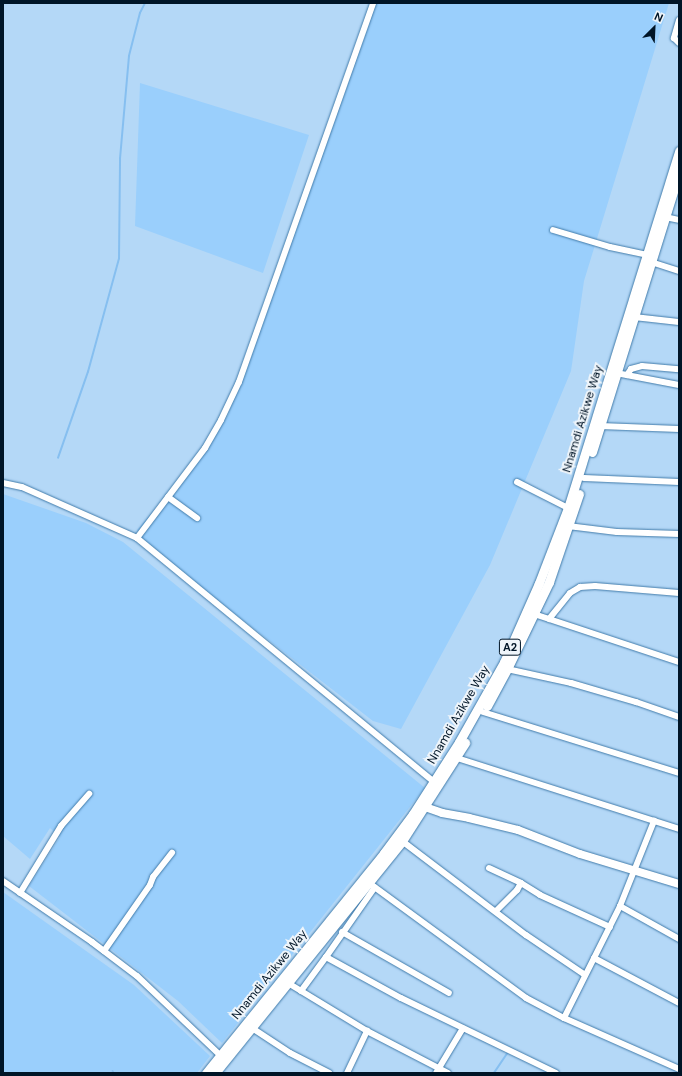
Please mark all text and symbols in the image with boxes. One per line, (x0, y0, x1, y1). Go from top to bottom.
north arrow (634, 8, 674, 48)
text: N (652, 9, 665, 25)
street label: Nnamdi Azikwe Way (560, 364, 606, 474)
road number: A2 (498, 638, 522, 656)
street label: Nnamdi Azikwe Way (425, 663, 493, 767)
street label: Nnamdi Azikwe Way (229, 927, 311, 1023)

